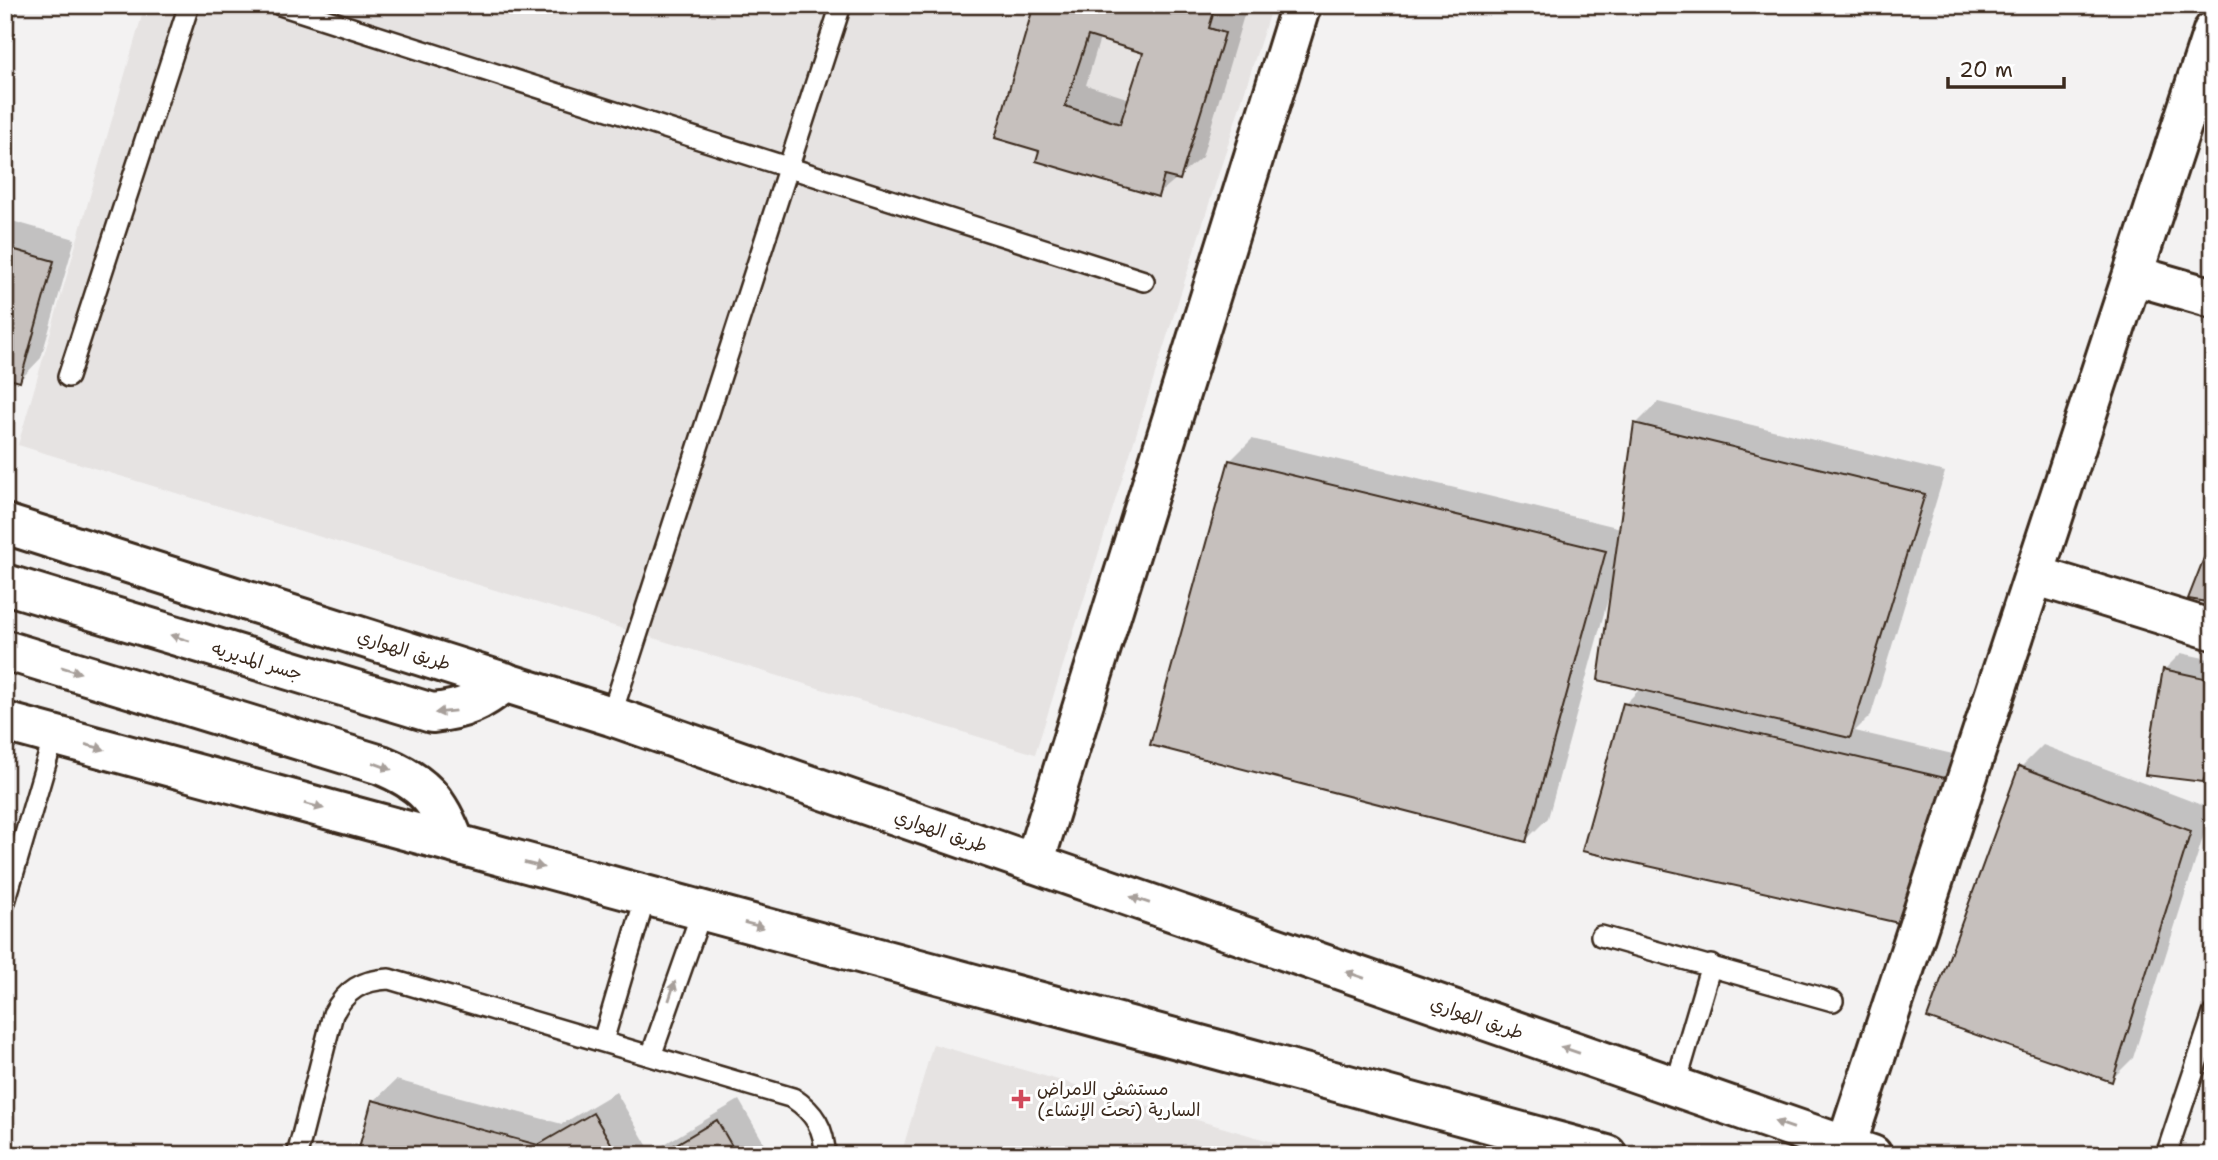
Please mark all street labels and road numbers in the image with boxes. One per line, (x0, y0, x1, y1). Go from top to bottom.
street label: طريق الهواري (354, 624, 454, 677)
street label: جسر المديريه (209, 636, 305, 686)
street label: طريق الهواري (891, 804, 991, 859)
street label: طريق الهواري (1427, 991, 1527, 1046)

